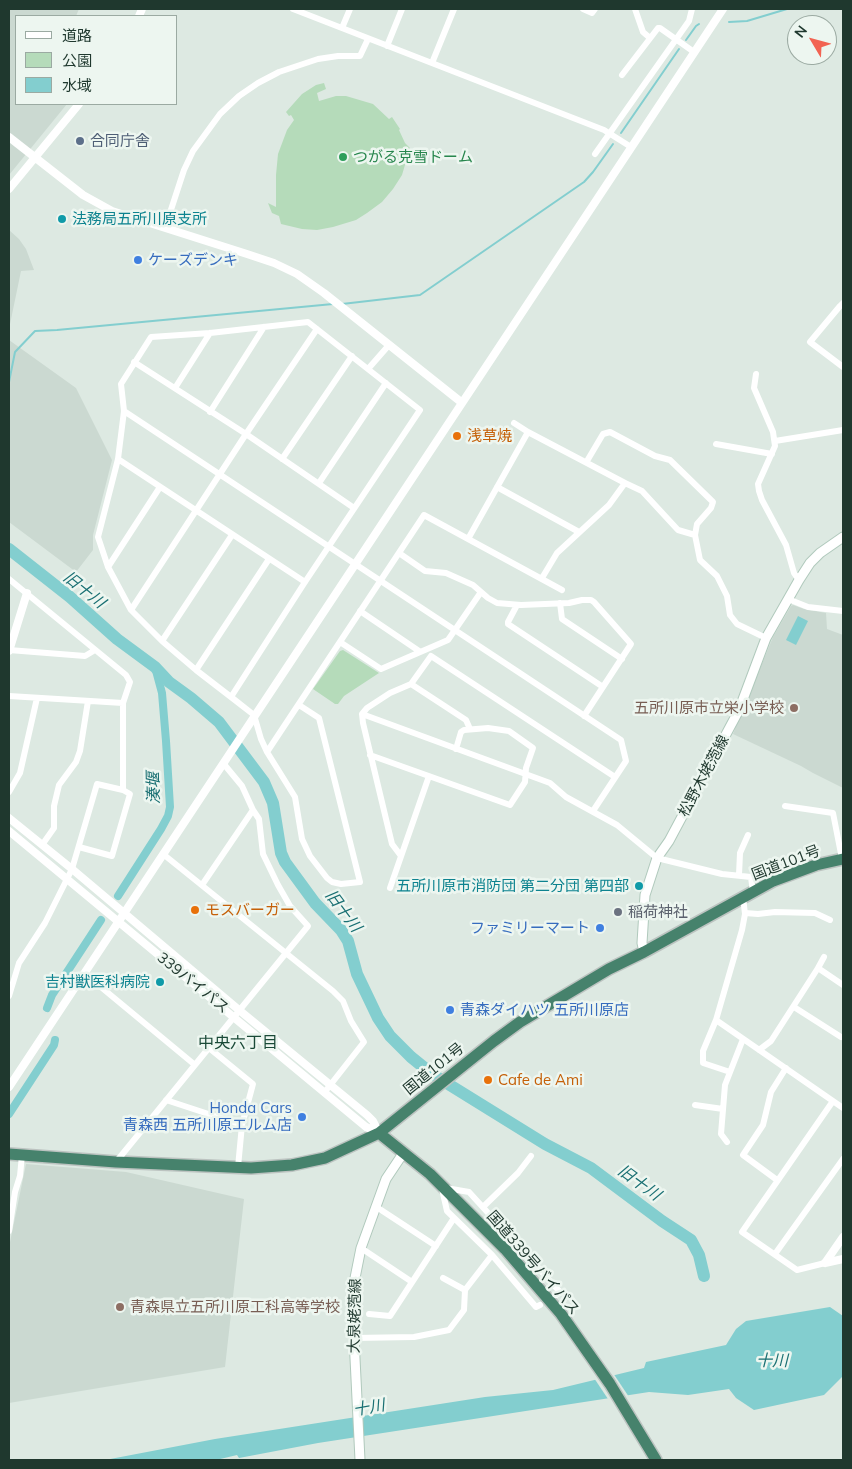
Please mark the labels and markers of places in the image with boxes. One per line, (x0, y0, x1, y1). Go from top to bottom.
place label: 合同庁舎 (90, 132, 150, 150)
marker: 合同庁舎 (74, 135, 86, 147)
place label: つがる克雪ドーム (353, 148, 473, 166)
marker: つがる克雪ドーム (337, 151, 349, 163)
place label: 法務局五所川原支所 (72, 210, 207, 228)
marker: 法務局五所川原支所 (56, 213, 68, 225)
place label: ケーズデンキ (148, 251, 238, 269)
marker: ケーズデンキ (132, 254, 144, 266)
place label: 浅草焼 (467, 427, 512, 445)
marker: 浅草焼 (451, 430, 463, 442)
place label: 五所川原市立栄小学校 (634, 699, 784, 717)
marker: 五所川原市立栄小学校 (788, 702, 800, 714)
place label: 五所川原市消防団 第二分団 第四部 (396, 877, 629, 895)
marker: 五所川原市消防団 第二分団 第四部 (633, 880, 645, 892)
place label: モスバーガー (205, 901, 295, 919)
place label: 稲荷神社 (628, 903, 688, 921)
marker: モスバーガー (189, 904, 201, 916)
marker: 稲荷神社 (612, 906, 624, 918)
place label: ファミリーマート (470, 919, 590, 937)
marker: ファミリーマート (594, 922, 606, 934)
place label: 吉村獣医科病院 (45, 973, 150, 991)
marker: 吉村獣医科病院 (154, 976, 166, 988)
place label: 青森ダイハツ 五所川原店 (460, 1001, 629, 1019)
marker: 青森ダイハツ 五所川原店 (444, 1004, 456, 1016)
place label: Cafe de Ami (498, 1071, 583, 1089)
marker: Cafe de Ami (482, 1074, 494, 1086)
place label: Honda Cars 青森西 五所川原エルム店 (123, 1099, 292, 1134)
marker: Honda Cars 青森西 五所川原エルム店 (296, 1111, 308, 1123)
place label: 青森県立五所川原工科高等学校 (130, 1298, 340, 1316)
marker: 青森県立五所川原工科高等学校 (114, 1301, 126, 1313)

